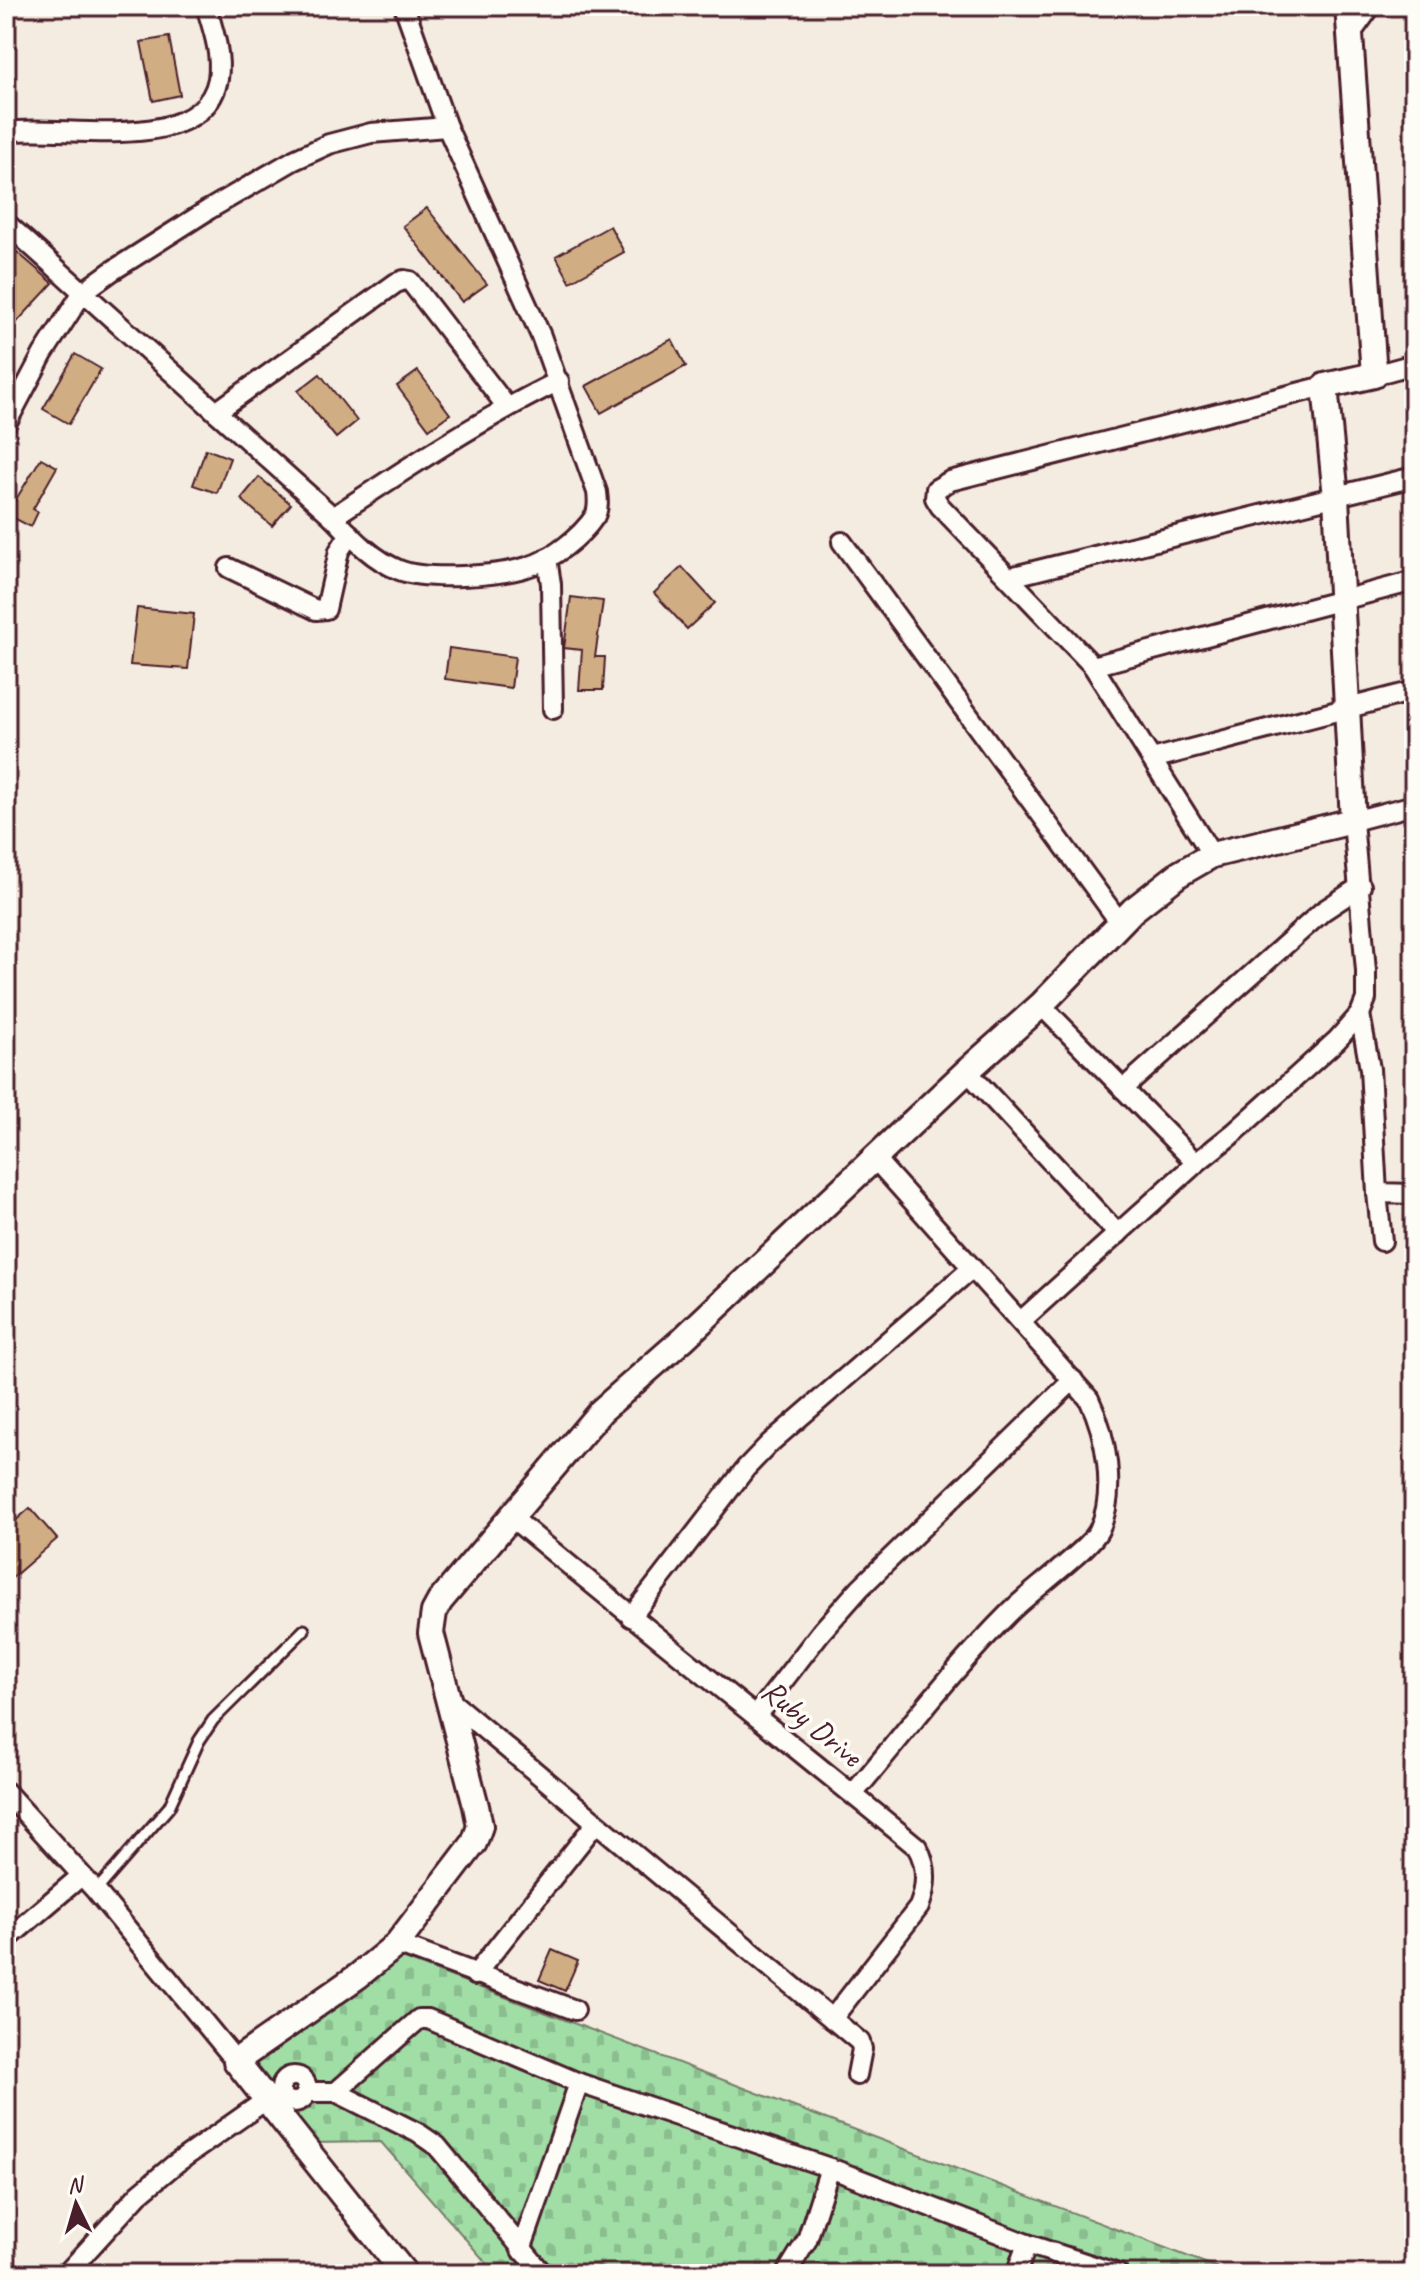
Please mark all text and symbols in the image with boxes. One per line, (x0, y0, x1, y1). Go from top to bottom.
street label: Ruby Drive (754, 1670, 873, 1777)
north arrow (36, 2164, 116, 2244)
text: N (66, 2170, 86, 2200)

